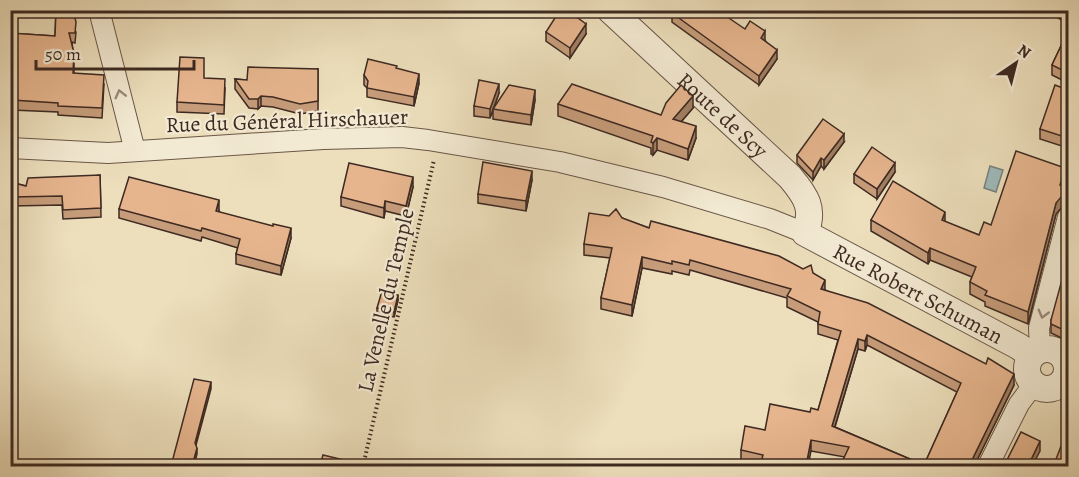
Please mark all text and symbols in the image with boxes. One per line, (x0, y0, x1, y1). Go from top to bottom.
scale bar (36, 33, 194, 71)
north arrow (986, 33, 1046, 93)
text: N (1013, 39, 1035, 64)
text: 50 m (45, 42, 81, 66)
street label: Route de Scy (670, 66, 774, 165)
one-way arrow (115, 89, 127, 100)
street label: Rue du Général Hirschauer (165, 102, 409, 140)
street label: La Venelle du Temple (350, 205, 422, 395)
street label: Rue Robert Schuman (828, 237, 1008, 351)
one-way arrow (1037, 309, 1050, 319)

